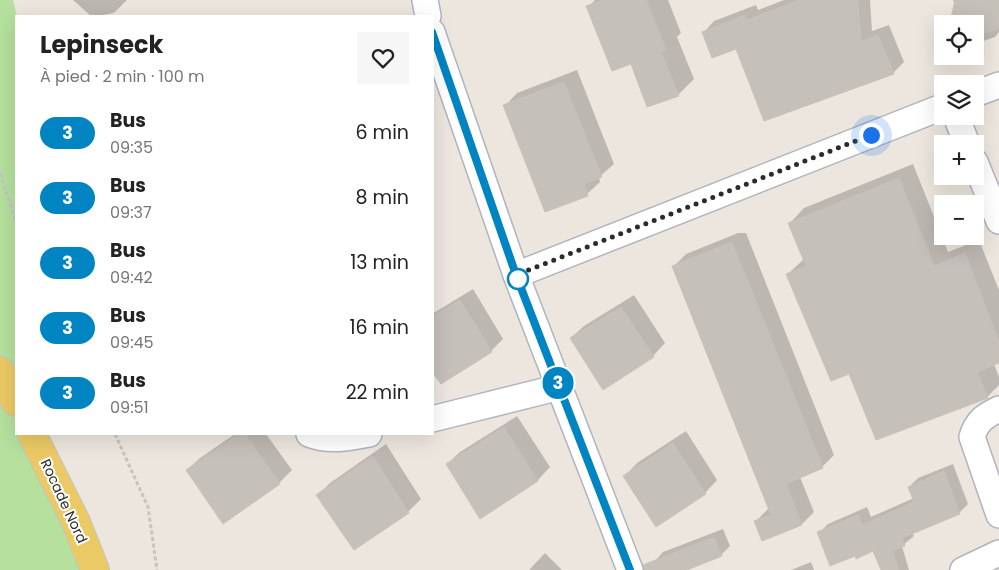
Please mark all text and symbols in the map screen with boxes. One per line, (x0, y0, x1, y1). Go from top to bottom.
map controls (934, 15, 984, 245)
button: locate (934, 15, 984, 65)
text: Lepinseck (40, 28, 163, 61)
button: heart (357, 32, 409, 84)
text: À pied · 2 min · 100 m (40, 65, 205, 88)
button: layers (934, 75, 984, 125)
text: Bus (110, 107, 146, 134)
text: 6 min (355, 119, 409, 146)
text: 3 (62, 120, 73, 145)
your location (859, 123, 884, 148)
button: + (934, 135, 984, 185)
text: 09:35 (110, 136, 153, 159)
text: Bus (110, 172, 146, 199)
text: 8 min (356, 184, 409, 211)
text: 3 (62, 185, 73, 210)
button: − (934, 195, 984, 245)
text: 09:37 (110, 201, 152, 224)
text: Bus (110, 237, 146, 264)
text: 13 min (350, 249, 409, 276)
text: 3 (62, 250, 73, 275)
text: 09:42 (110, 266, 153, 289)
unlabelled marker (507, 268, 529, 290)
text: Bus (110, 302, 146, 329)
text: 16 min (349, 314, 409, 341)
text: 3 (62, 315, 73, 340)
text: 09:45 (110, 331, 154, 354)
text: Bus (110, 367, 146, 394)
line badge: 3 (542, 367, 574, 399)
text: 3 (553, 370, 563, 395)
text: 22 min (346, 379, 409, 406)
text: 3 (62, 380, 73, 405)
text: 09:51 (110, 396, 149, 419)
street label: Rocade Nord (36, 456, 92, 546)

